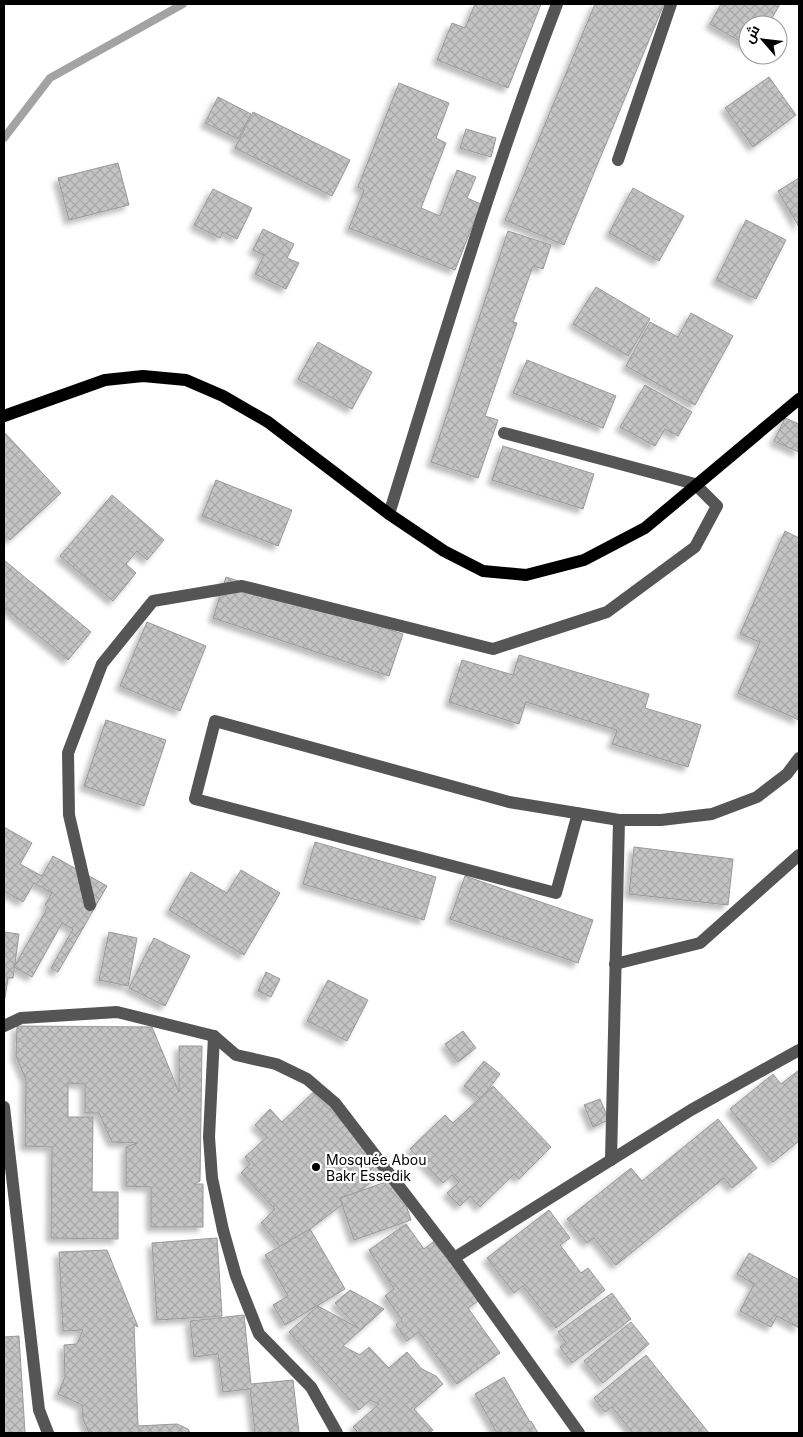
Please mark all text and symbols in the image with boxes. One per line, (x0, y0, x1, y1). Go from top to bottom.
north arrow (738, 15, 788, 65)
text: ش (739, 22, 764, 46)
place label: Mosquée Abou Bakr Essedik (326, 1151, 426, 1184)
marker: Mosquée Abou Bakr Essedik (310, 1161, 322, 1173)

